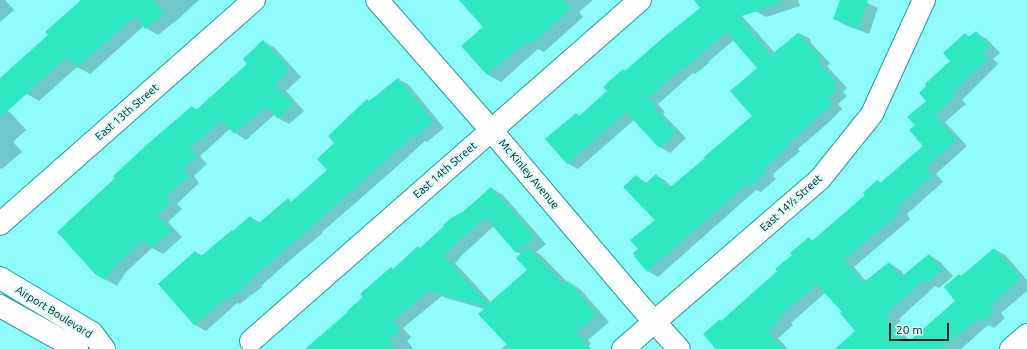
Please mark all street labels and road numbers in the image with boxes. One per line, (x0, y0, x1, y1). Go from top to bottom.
street label: East 13th Street (93, 81, 161, 143)
street label: Mc Kinley Avenue (496, 136, 562, 212)
street label: East 14th Street (411, 139, 479, 201)
street label: East 14½ Street (757, 172, 825, 234)
street label: Airport Boulevard (13, 283, 95, 341)

